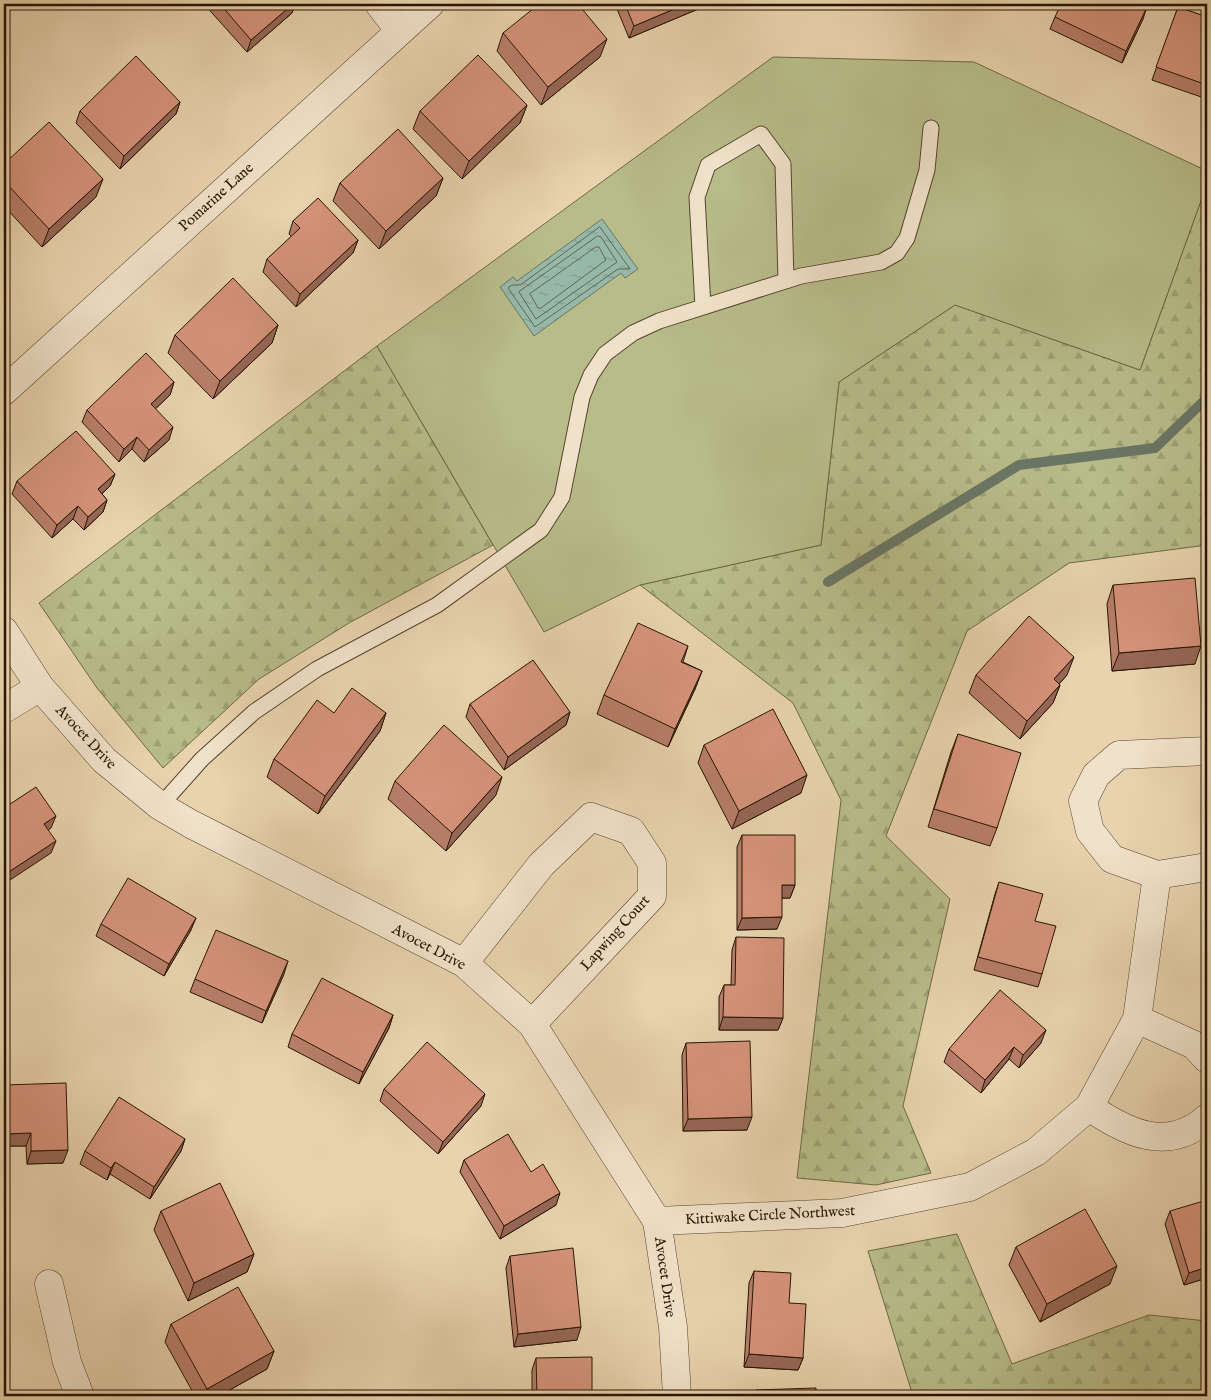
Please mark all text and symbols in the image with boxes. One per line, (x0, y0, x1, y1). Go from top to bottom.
street label: Pomarine Lane (175, 158, 257, 236)
street label: Avocet Drive (51, 700, 121, 773)
street label: Lapwing Court (576, 891, 654, 975)
street label: Avocet Drive (388, 919, 469, 974)
street label: Kittiwake Circle Northwest (684, 1201, 856, 1229)
street label: Avocet Drive (650, 1235, 680, 1319)

